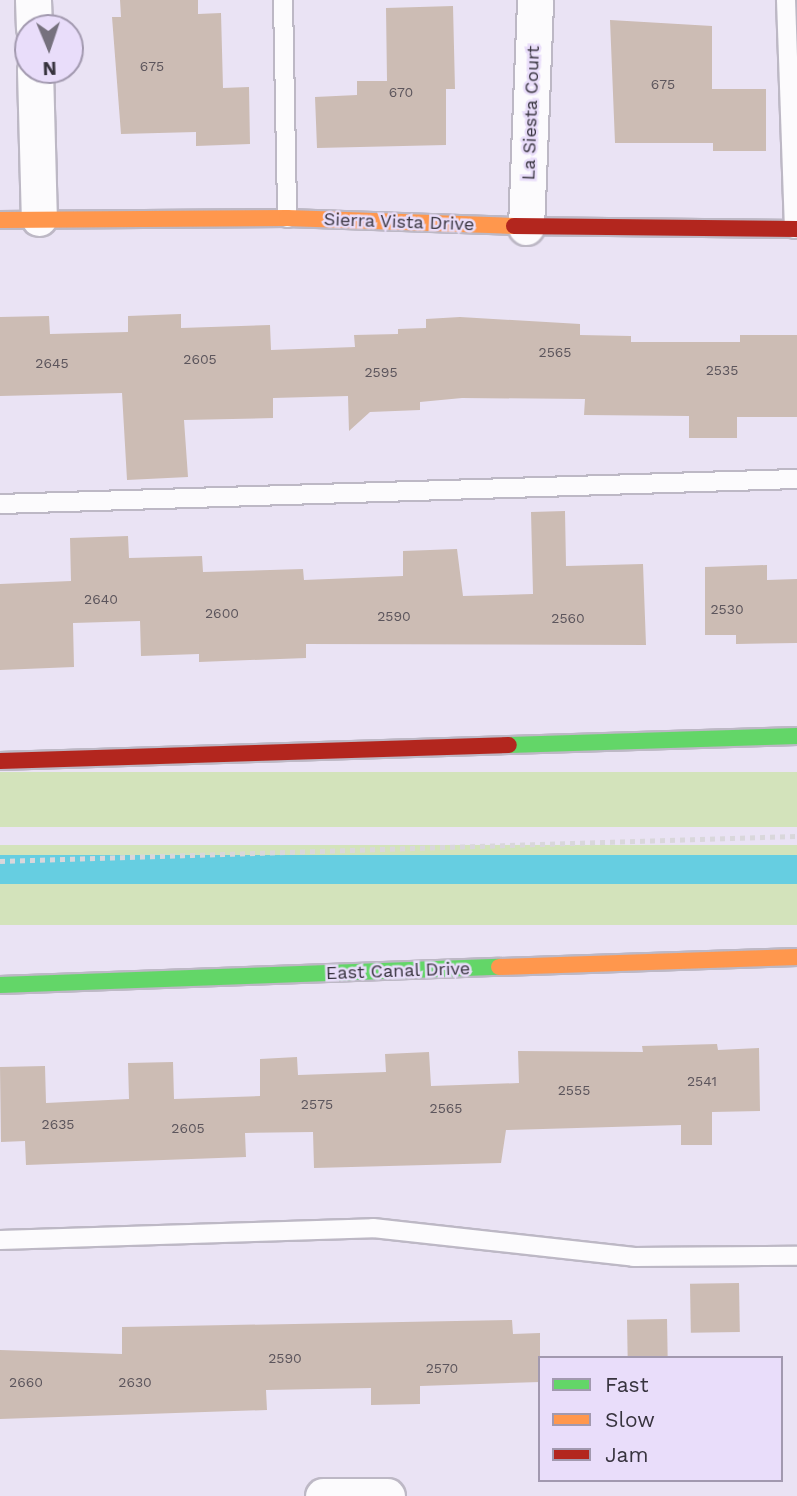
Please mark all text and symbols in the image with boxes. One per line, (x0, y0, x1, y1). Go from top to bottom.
north arrow (14, 14, 84, 84)
street label: La Siesta Court (518, 45, 544, 181)
text: N (42, 57, 57, 80)
house number: 675 (140, 58, 164, 74)
house number: 675 (651, 76, 675, 92)
house number: 670 (389, 84, 413, 100)
street label: Sierra Vista Drive (323, 209, 475, 235)
house number: 2565 (539, 344, 571, 360)
house number: 2605 (183, 351, 217, 367)
house number: 2645 (35, 355, 69, 371)
house number: 2535 (706, 362, 738, 378)
house number: 2595 (364, 364, 398, 380)
house number: 2640 (84, 591, 118, 607)
house number: 2530 (710, 601, 744, 617)
house number: 2600 (205, 605, 239, 621)
house number: 2590 (377, 608, 411, 624)
house number: 2560 (551, 610, 585, 626)
street label: East Canal Drive (325, 958, 471, 984)
house number: 2541 (687, 1073, 717, 1089)
house number: 2555 (558, 1082, 590, 1098)
house number: 2575 (301, 1096, 333, 1112)
house number: 2565 (430, 1100, 462, 1116)
house number: 2635 (42, 1116, 74, 1132)
house number: 2605 (171, 1120, 205, 1136)
house number: 2590 (268, 1350, 302, 1366)
legend (538, 1356, 783, 1482)
house number: 2570 (426, 1360, 458, 1376)
text: Fast (605, 1372, 649, 1397)
house number: 2660 (9, 1374, 43, 1390)
house number: 2630 (118, 1374, 152, 1390)
text: Slow (605, 1407, 655, 1432)
text: Jam (605, 1442, 648, 1467)

